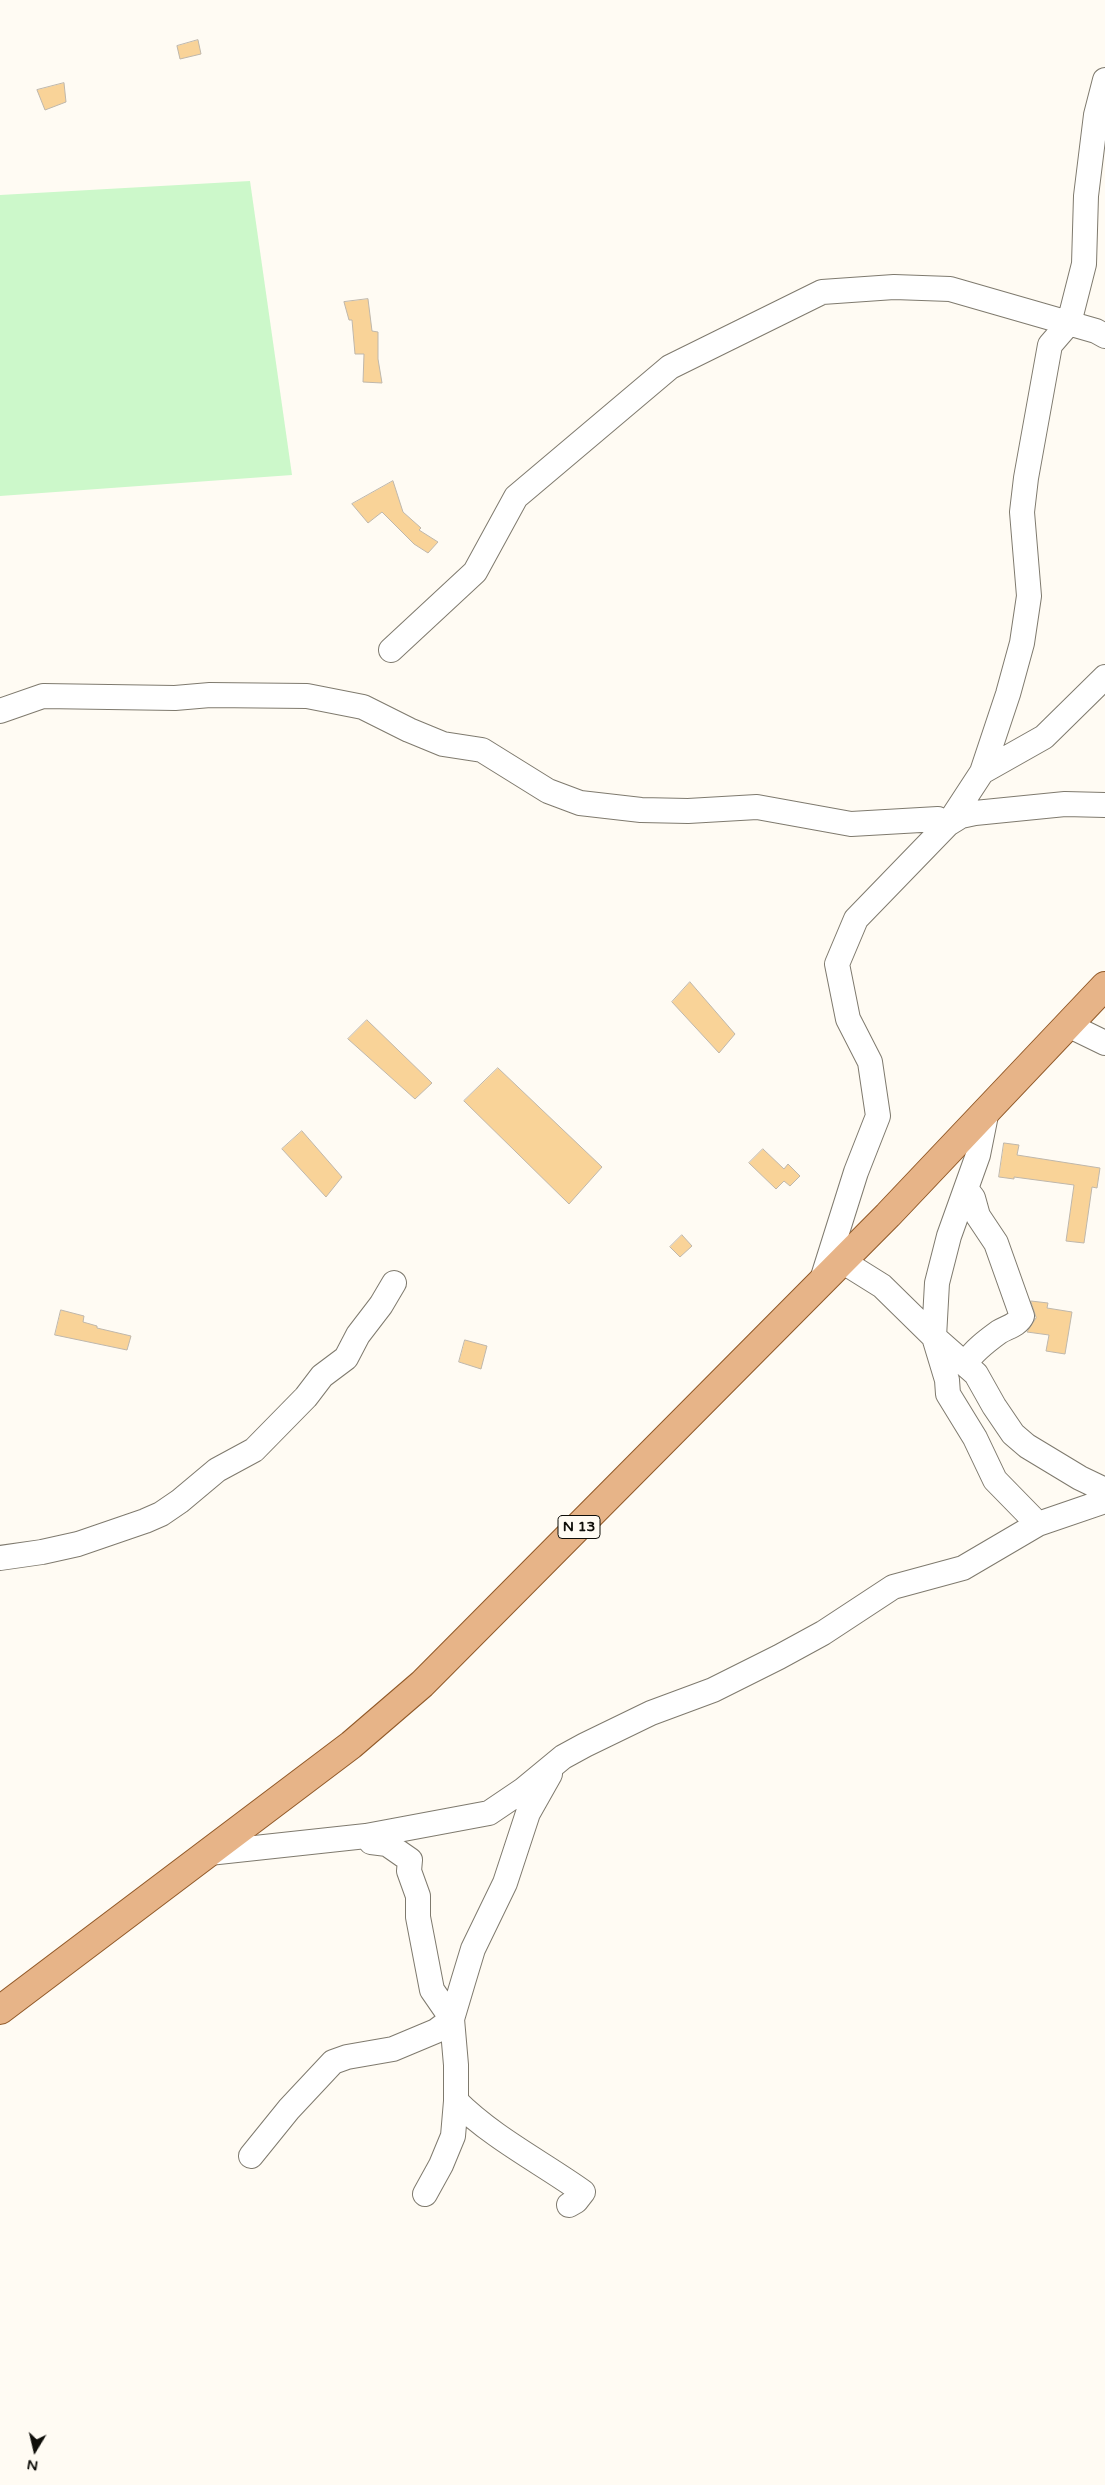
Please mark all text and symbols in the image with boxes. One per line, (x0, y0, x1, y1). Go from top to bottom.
road number: N 13 (558, 1515, 600, 1538)
north arrow (10, 2425, 60, 2475)
text: N (26, 2456, 39, 2475)

